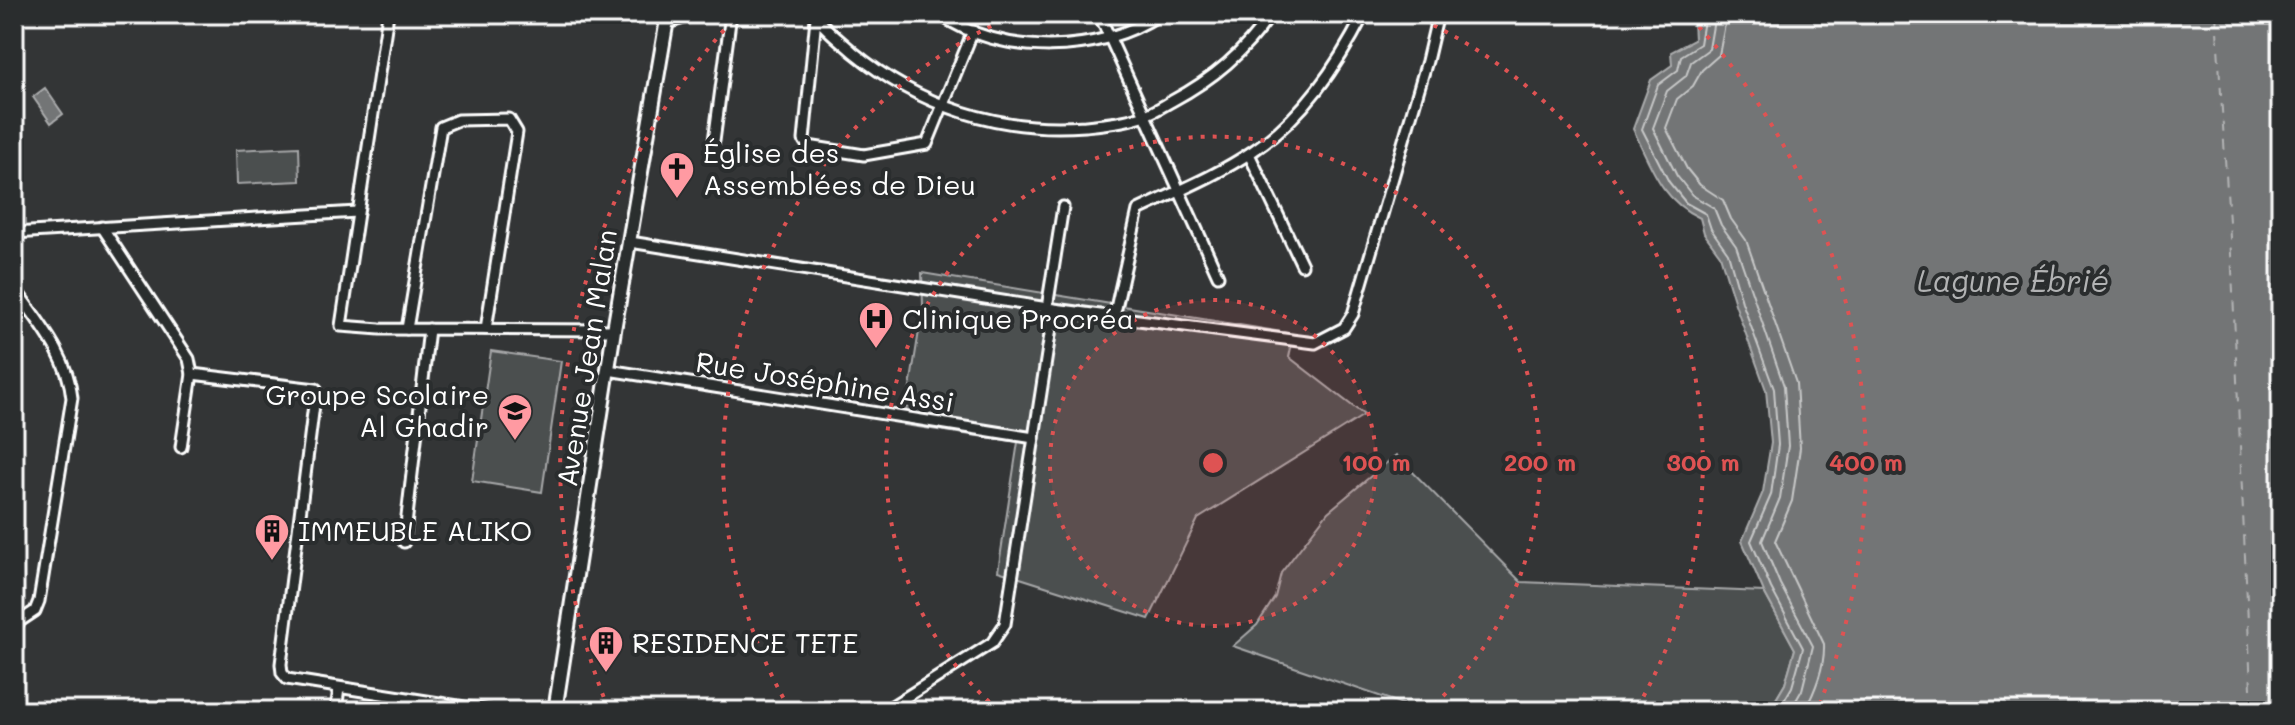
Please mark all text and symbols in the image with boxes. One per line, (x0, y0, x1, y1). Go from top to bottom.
place label: Église des Assemblées de Dieu (703, 134, 976, 202)
church icon: Église des Assemblées de Dieu (658, 150, 696, 200)
street label: Avenue Jean Malan (548, 227, 624, 489)
water label: Lagune Ébrié (1917, 260, 2109, 300)
hospital icon: Clinique Procréa (857, 300, 895, 350)
place label: Clinique Procréa (902, 300, 1134, 336)
street label: Rue Joséphine Assi (693, 343, 957, 419)
place label: Groupe Scolaire Al Ghadir (265, 376, 489, 444)
school or university icon: Groupe Scolaire Al Ghadir (496, 392, 534, 442)
text: 100 m (1341, 446, 1411, 477)
text: 200 m (1504, 446, 1576, 477)
text: 300 m (1667, 446, 1739, 477)
text: 400 m (1829, 446, 1903, 477)
centre of rings (1199, 449, 1227, 477)
building icon: IMMEUBLE ALIKO (253, 512, 291, 562)
place label: IMMEUBLE ALIKO (298, 512, 532, 548)
building icon: RESIDENCE TETE (587, 624, 625, 674)
place label: RESIDENCE TETE (632, 624, 858, 660)

